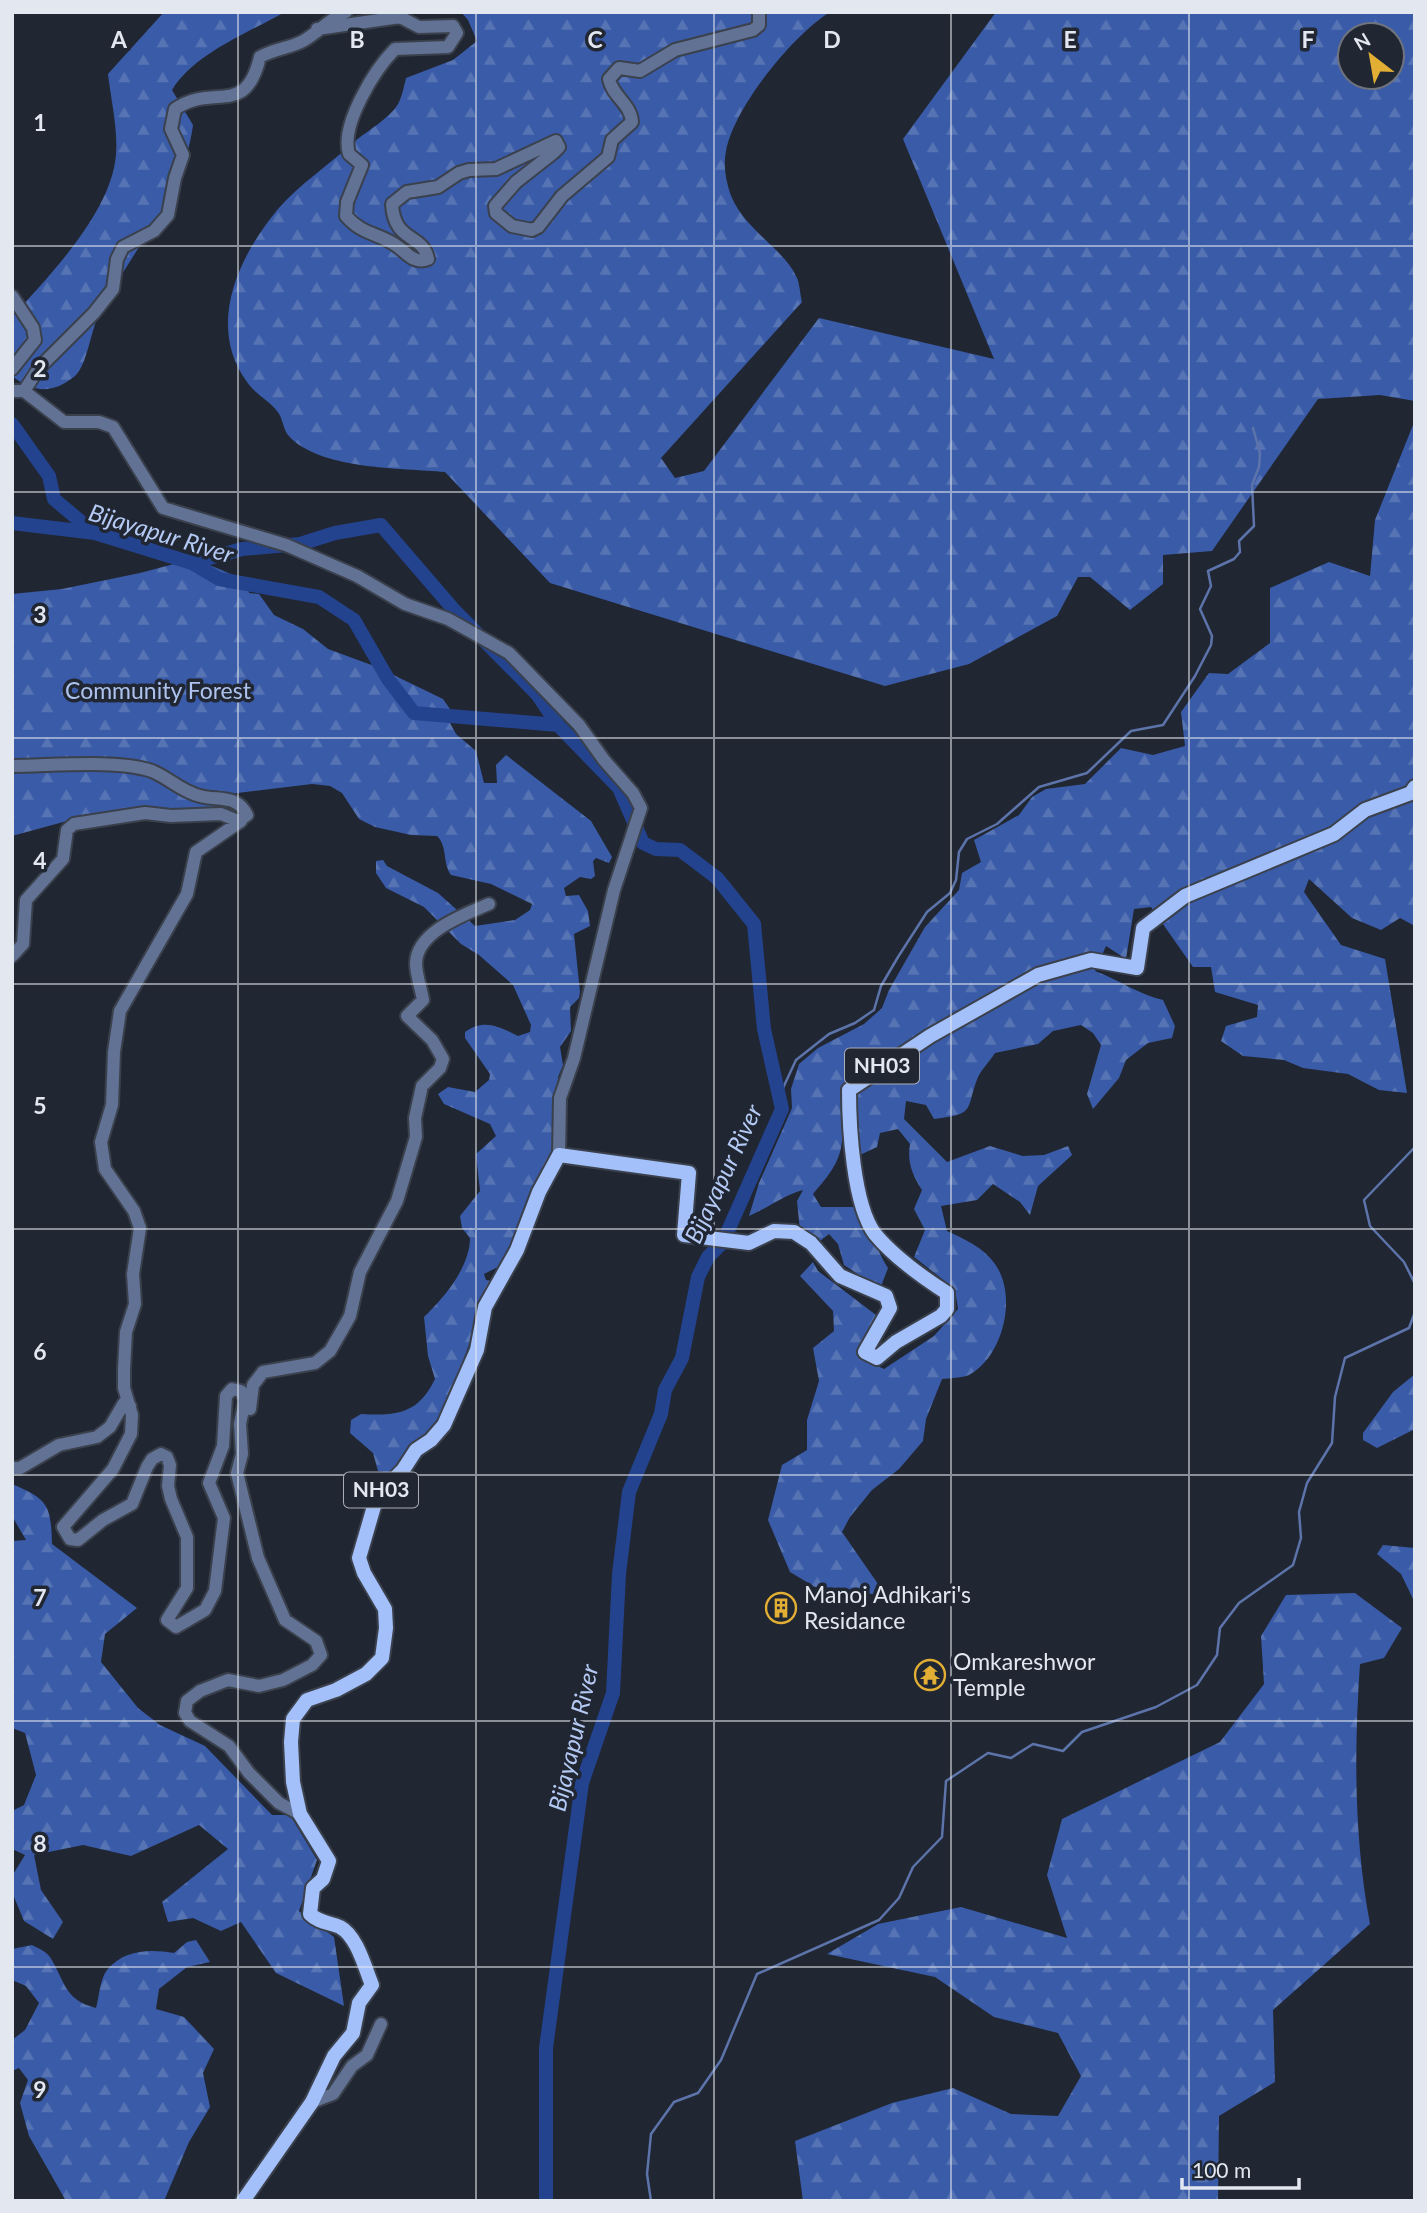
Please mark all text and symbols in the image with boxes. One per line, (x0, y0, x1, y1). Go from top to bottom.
north arrow (1336, 21, 1406, 91)
text: A (110, 25, 128, 53)
text: B (349, 25, 365, 53)
text: C (587, 25, 603, 53)
text: D (823, 25, 841, 53)
text: E (1063, 25, 1077, 53)
text: F (1301, 25, 1315, 53)
text: N (1350, 27, 1374, 55)
text: 1 (33, 108, 47, 136)
text: 2 (33, 354, 47, 382)
water label: Bijayapur River (86, 497, 238, 569)
text: 3 (33, 600, 47, 628)
park label: Community Forest (65, 676, 252, 704)
text: 4 (33, 846, 47, 874)
road number: NH03 (845, 1048, 919, 1084)
text: 5 (33, 1091, 47, 1119)
water label: Bijayapur River (678, 1099, 768, 1247)
text: 6 (33, 1337, 47, 1365)
road number: NH03 (344, 1472, 418, 1508)
place label: Manoj Adhikari's Residance (804, 1580, 971, 1634)
text: 7 (33, 1583, 47, 1611)
building icon: Manoj Adhikari's Residance (764, 1591, 798, 1625)
place label: Omkareshwor Temple (953, 1647, 1096, 1701)
temple icon: Omkareshwor Temple (913, 1658, 947, 1692)
water label: Bijayapur River (542, 1661, 604, 1814)
text: 8 (33, 1829, 47, 1857)
text: 9 (33, 2075, 47, 2103)
scale bar (1182, 2146, 1299, 2190)
text: 100 m (1192, 2157, 1251, 2182)

